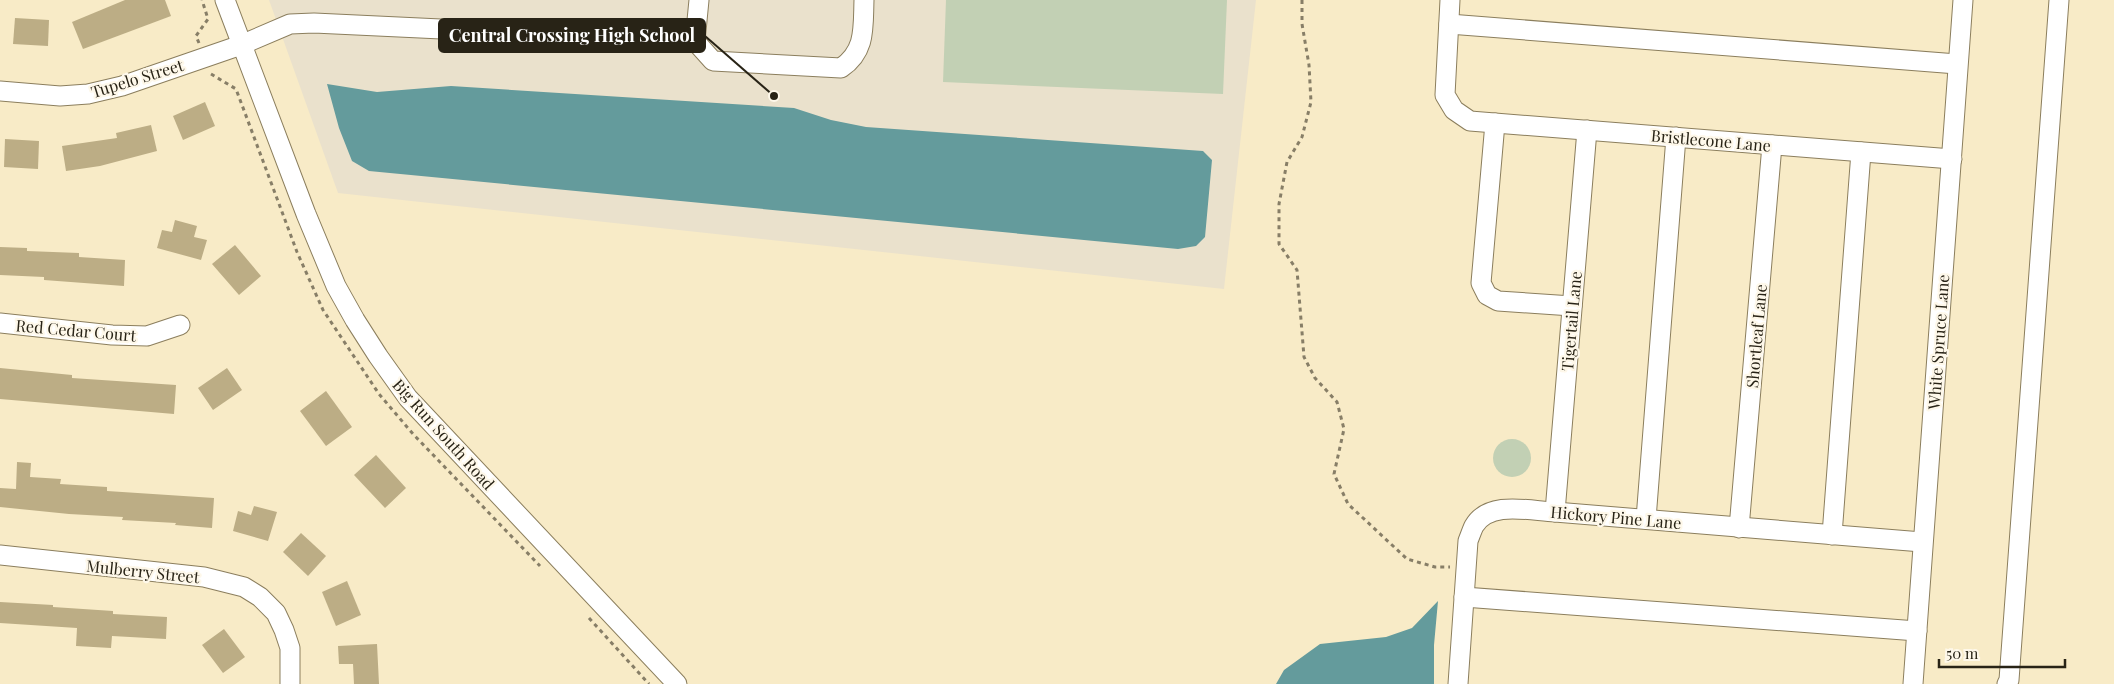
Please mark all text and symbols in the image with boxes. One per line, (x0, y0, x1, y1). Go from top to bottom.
callout: Central Crossing High School (439, 19, 705, 52)
text: Central Crossing High School (449, 23, 696, 47)
street label: Tupelo Street (88, 54, 186, 102)
street label: Bristlecone Lane (1650, 124, 1772, 156)
street label: Tigertail Lane (1556, 270, 1586, 372)
street label: White Spruce Lane (1923, 274, 1953, 411)
street label: Shortleaf Lane (1741, 283, 1771, 389)
street label: Red Cedar Court (15, 314, 137, 346)
street label: Big Run South Road (389, 374, 499, 494)
street label: Hickory Pine Lane (1550, 501, 1682, 533)
street label: Mulberry Street (85, 555, 201, 587)
scale bar (1939, 636, 2065, 668)
text: 50 m (1946, 643, 1979, 663)

